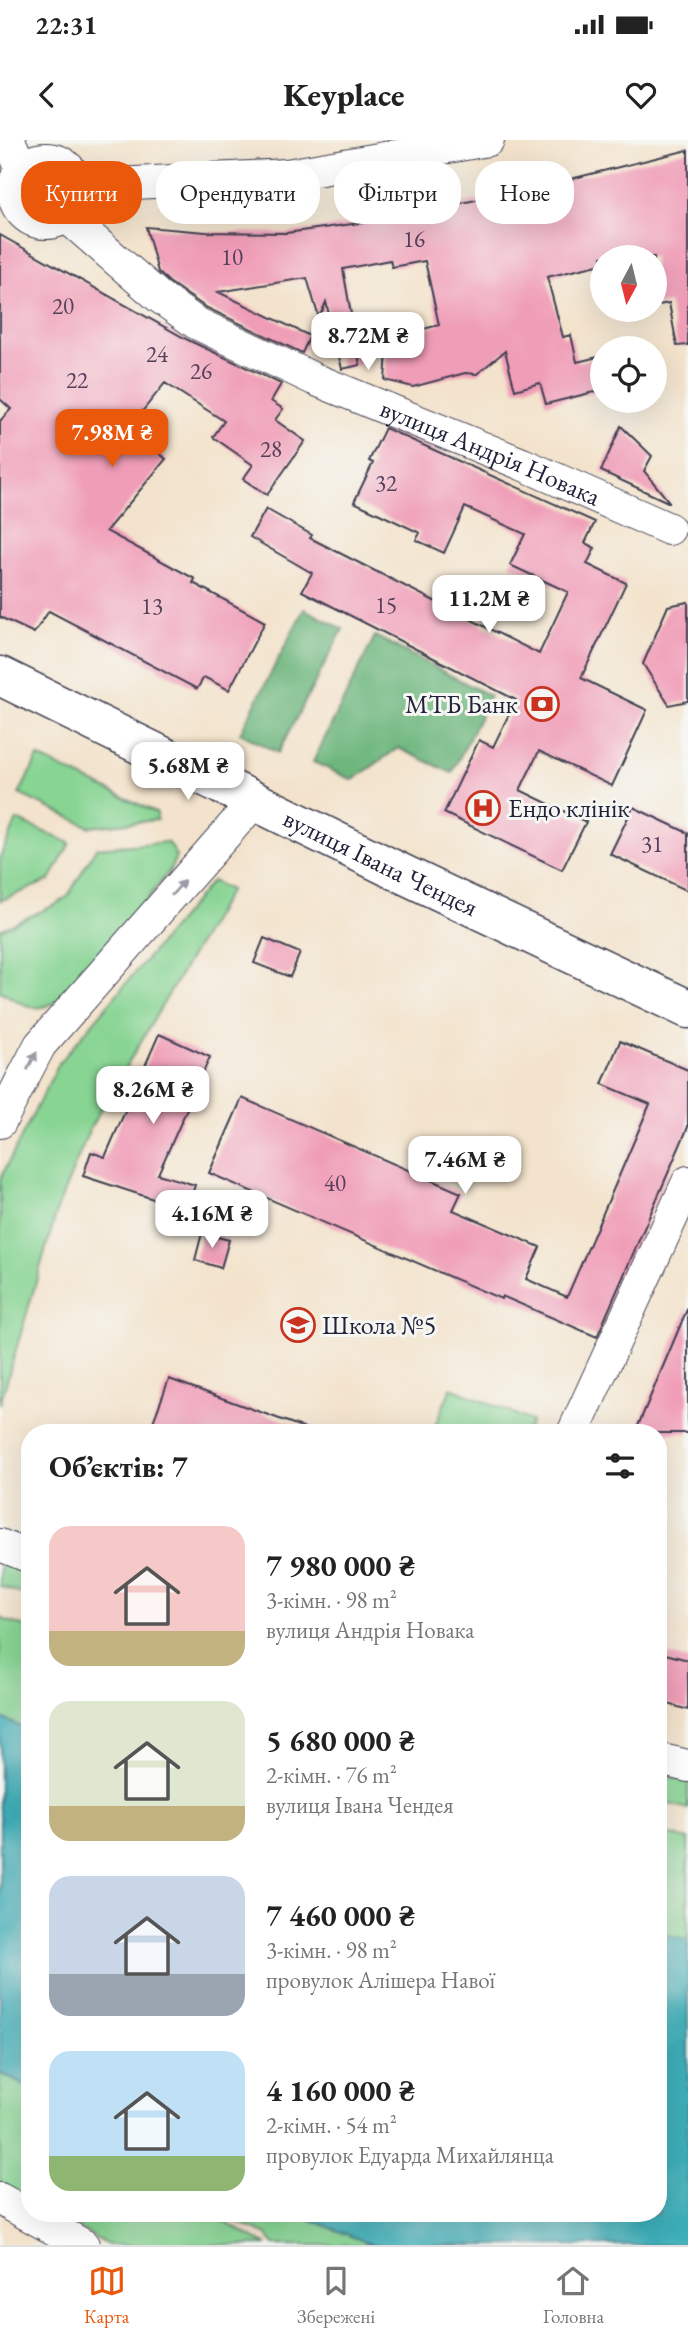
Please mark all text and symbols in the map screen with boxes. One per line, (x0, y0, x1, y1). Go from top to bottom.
text: 22:31 (35, 8, 97, 42)
text: Keyplace (283, 74, 405, 116)
icon: back (28, 76, 66, 114)
icon: heart (622, 76, 660, 114)
chip: Купити (21, 161, 142, 224)
chip: Орендувати (156, 161, 320, 224)
chip: Фільтри (334, 161, 461, 224)
chip: Нове (475, 161, 574, 224)
house number: 16 (403, 224, 425, 254)
house number: 10 (221, 242, 243, 272)
north arrow (590, 245, 667, 322)
map controls (590, 245, 667, 413)
house number: 20 (52, 291, 74, 321)
pin: 8.72M ₴ (303, 313, 433, 372)
text: 8.72M ₴ (327, 320, 409, 350)
button: locate (590, 336, 667, 413)
house number: 24 (146, 339, 169, 369)
house number: 26 (190, 356, 212, 386)
house number: 22 (66, 365, 88, 395)
street label: вулиця Андрія Новака (375, 391, 606, 514)
pin: 7.98M ₴ (47, 410, 177, 469)
text: 7.98M ₴ (71, 417, 153, 447)
house number: 28 (260, 434, 282, 464)
house number: 32 (375, 468, 397, 498)
pin: 11.2M ₴ (424, 575, 554, 635)
text: 11.2M ₴ (448, 583, 530, 613)
house number: 15 (375, 590, 397, 620)
house number: 13 (141, 591, 163, 621)
bank icon: МТБ Банк (523, 685, 561, 723)
place label: МТБ Банк (405, 687, 519, 721)
pin: 5.68M ₴ (123, 742, 253, 802)
text: 5.68M ₴ (147, 750, 229, 780)
hospital icon: Ендо клінік (464, 789, 502, 827)
place label: Ендо клінік (508, 791, 630, 825)
street label: вулиця Івана Чендея (278, 801, 484, 924)
house number: 31 (641, 829, 663, 859)
one-way arrow (170, 879, 186, 897)
one-way arrow (25, 1051, 37, 1071)
pin: 8.26M ₴ (88, 1066, 218, 1126)
text: 8.26M ₴ (112, 1074, 194, 1104)
pin: 7.46M ₴ (400, 1136, 530, 1196)
text: 7.46M ₴ (424, 1144, 506, 1174)
house number: 40 (324, 1168, 346, 1198)
pin: 4.16M ₴ (147, 1190, 277, 1250)
text: 4.16M ₴ (171, 1198, 253, 1228)
school or university icon: Школа №5 (279, 1306, 317, 1344)
place label: Школа №5 (322, 1308, 436, 1342)
text: Об’єктів: 7 (49, 1447, 188, 1486)
icon: filters (601, 1447, 639, 1485)
text: 7 980 000 ₴ (266, 1546, 415, 1585)
icon: home (105, 1554, 189, 1638)
text: 3-кімн. · 98 m² (266, 1585, 397, 1615)
text: вулиця Андрія Новака (266, 1615, 474, 1645)
text: 5 680 000 ₴ (266, 1721, 415, 1760)
icon: home (105, 1729, 189, 1813)
text: 2-кімн. · 76 m² (266, 1760, 397, 1790)
text: вулиця Івана Чендея (266, 1790, 454, 1820)
text: 7 460 000 ₴ (266, 1896, 415, 1935)
icon: home (105, 1904, 189, 1988)
text: 3-кімн. · 98 m² (266, 1935, 397, 1965)
text: провулок Алішера Навої (266, 1965, 495, 1995)
text: 4 160 000 ₴ (266, 2071, 415, 2110)
icon: home (105, 2079, 189, 2163)
text: 2-кімн. · 54 m² (266, 2110, 397, 2140)
text: провулок Едуарда Михайлянца (266, 2140, 554, 2170)
tab: Карта (84, 2262, 129, 2329)
tab: Збережені (297, 2262, 375, 2329)
tab: Головна (543, 2262, 604, 2329)

